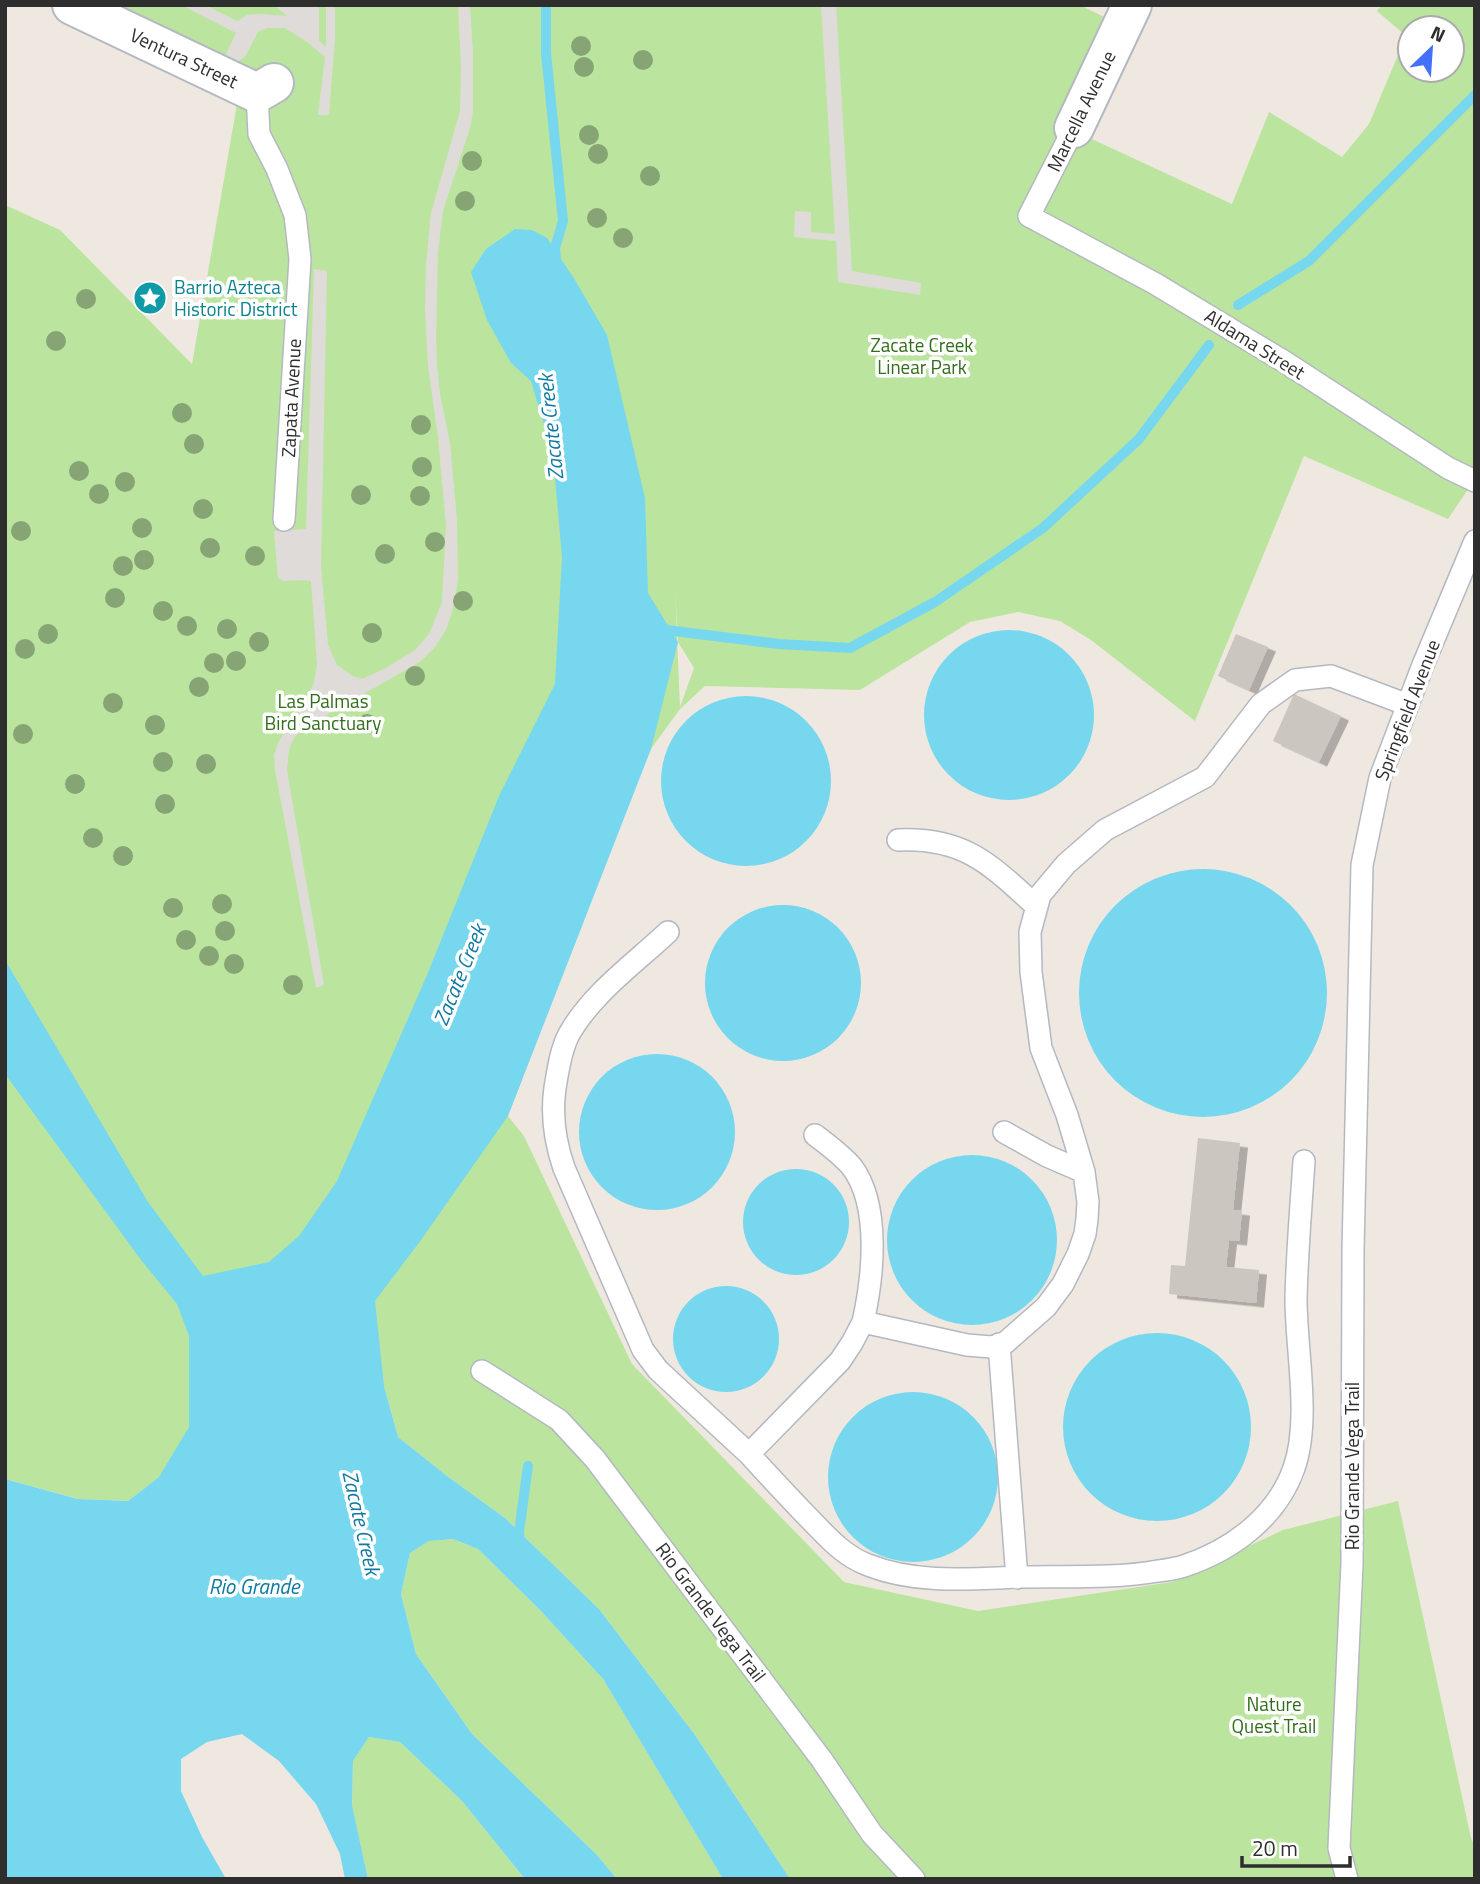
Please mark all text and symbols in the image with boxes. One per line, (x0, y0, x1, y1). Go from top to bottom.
north arrow (1396, 14, 1466, 84)
text: N (1426, 17, 1450, 49)
street label: Ventura Street (125, 20, 243, 95)
street label: Marcella Avenue (1039, 45, 1122, 176)
place label: Barrio Azteca Historic District (174, 272, 298, 323)
place icon: Barrio Azteca Historic District (131, 279, 169, 317)
street label: Aldama Street (1199, 301, 1311, 386)
park label: Zacate Creek Linear Park (871, 330, 973, 381)
street label: Zapata Avenue (273, 338, 308, 458)
water label: Zacate Creek (528, 370, 571, 482)
street label: Springfield Avenue (1366, 635, 1447, 785)
park label: Las Palmas Bird Sanctuary (265, 686, 381, 737)
water label: Zacate Creek (424, 917, 495, 1030)
street label: Rio Grande Vega Trail (1337, 1382, 1366, 1550)
water label: Zacate Creek (334, 1467, 390, 1581)
street label: Rio Grande Vega Trail (649, 1536, 774, 1688)
water label: Rio Grande (209, 1570, 301, 1602)
park label: Nature Quest Trail (1232, 1689, 1316, 1740)
scale bar (1242, 1825, 1350, 1869)
text: 20 m (1252, 1832, 1298, 1864)

